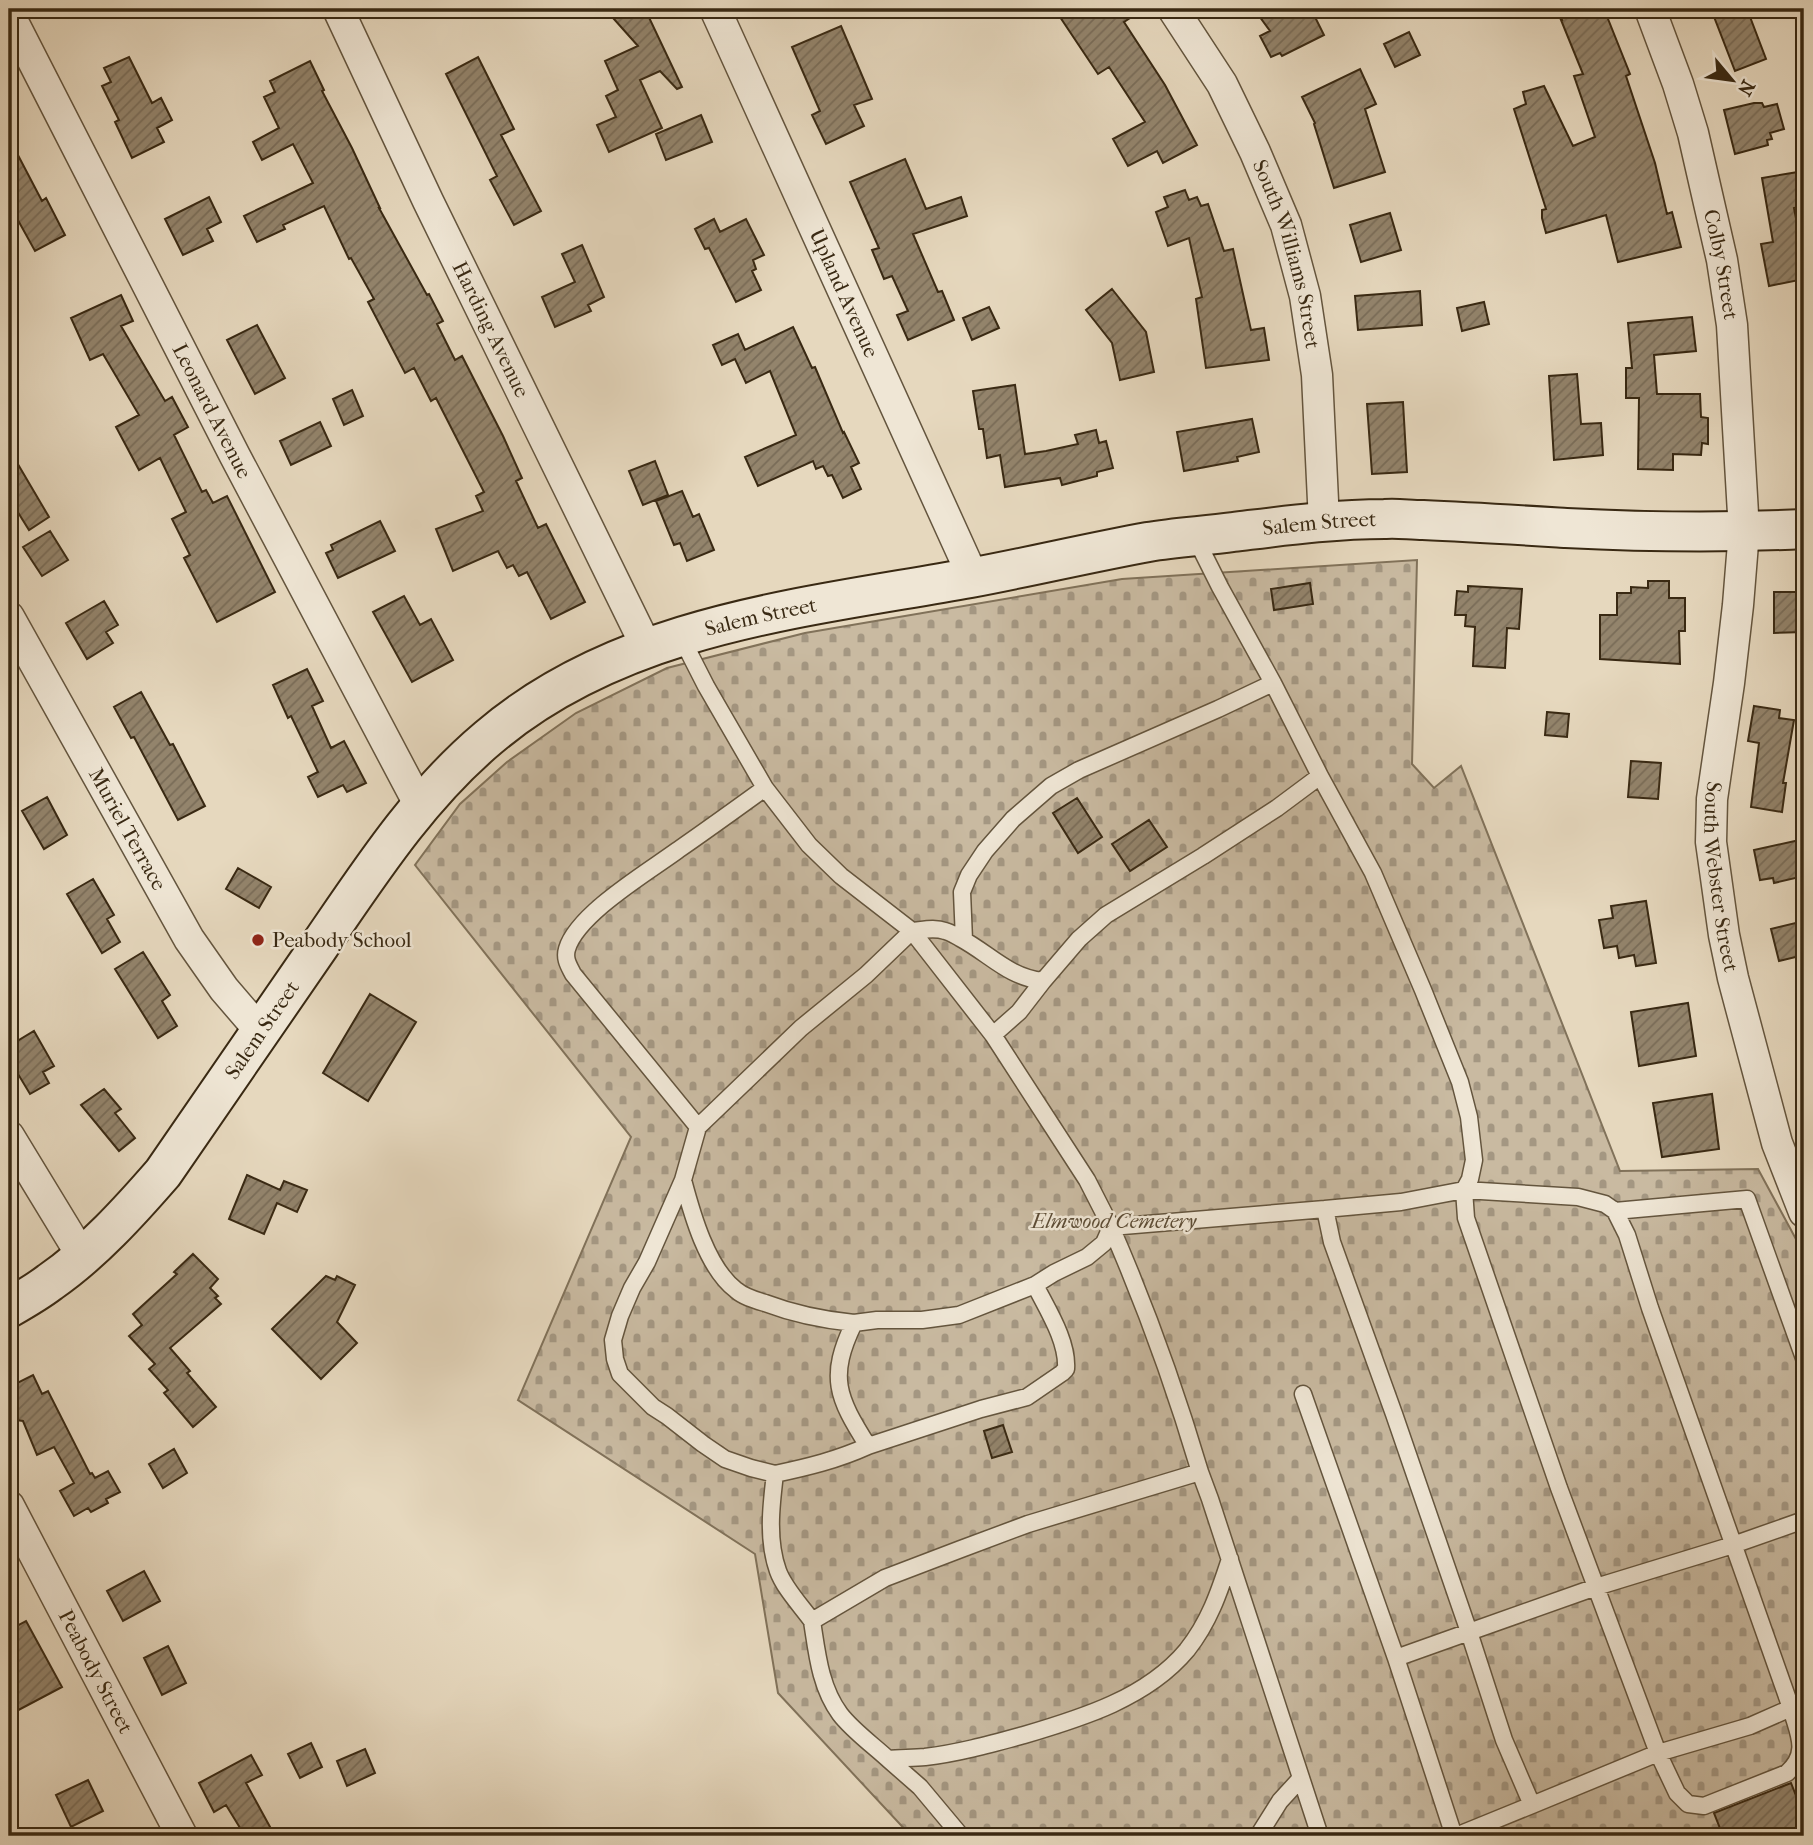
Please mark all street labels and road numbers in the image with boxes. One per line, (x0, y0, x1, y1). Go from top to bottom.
street label: South Williams Street (1248, 156, 1325, 351)
street label: Colby Street (1699, 207, 1743, 322)
street label: Upland Avenue (804, 225, 884, 361)
street label: Harding Avenue (447, 257, 534, 401)
street label: Leonard Avenue (168, 340, 257, 482)
street label: Salem Street (1261, 507, 1377, 540)
street label: Salem Street (702, 593, 819, 641)
street label: Muriel Terrace (84, 764, 171, 895)
street label: South Webster Street (1698, 780, 1744, 975)
street label: Salem Street (220, 976, 304, 1084)
street label: Peabody Street (54, 1606, 138, 1738)

